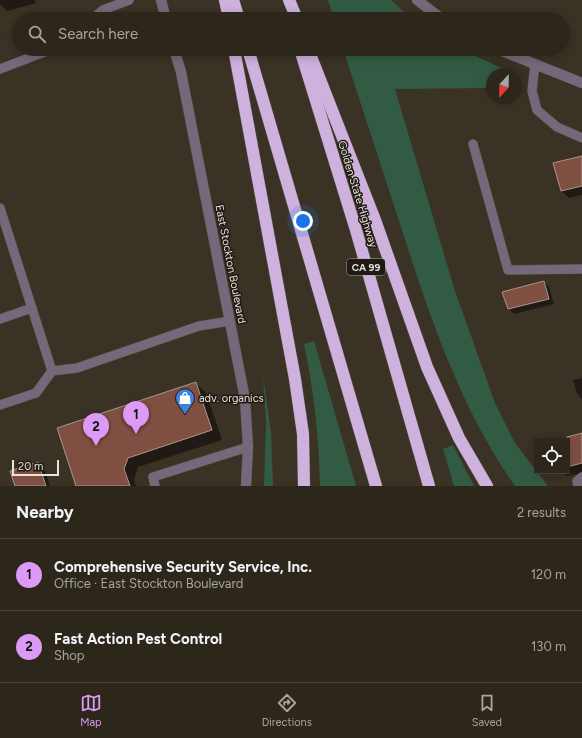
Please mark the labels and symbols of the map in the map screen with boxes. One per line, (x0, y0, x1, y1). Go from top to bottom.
north arrow (486, 68, 522, 104)
street label: Golden State Highway (335, 139, 380, 249)
street label: East Stockton Boulevard (213, 203, 248, 325)
your location (293, 211, 313, 231)
road number: CA 99 (347, 259, 385, 275)
shop icon: adv. organics (174, 387, 196, 415)
place label: adv. organics (199, 392, 264, 405)
pin: 1 (123, 401, 149, 434)
pin: 2 (83, 413, 109, 446)
scale bar (12, 458, 59, 477)

